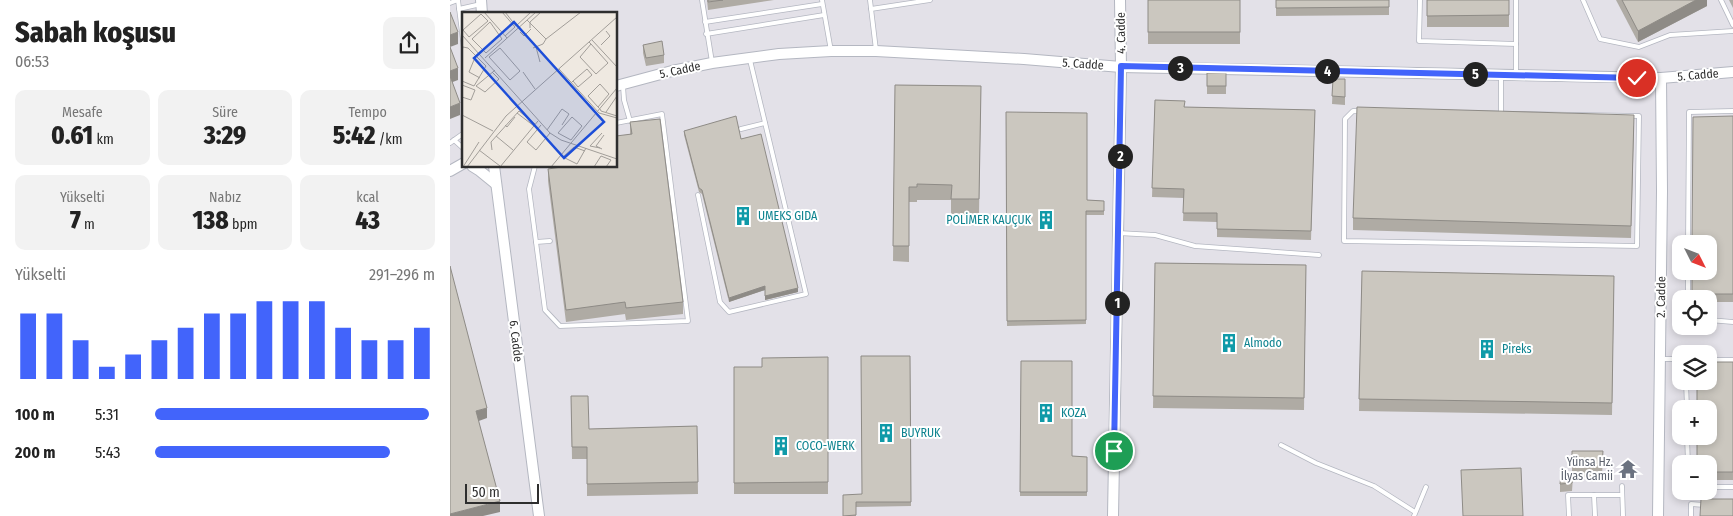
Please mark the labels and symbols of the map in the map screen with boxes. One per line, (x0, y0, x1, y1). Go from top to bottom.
inset map (462, 12, 618, 168)
street label: 4. Cadde (1114, 12, 1128, 54)
street label: 5. Cadde (1062, 56, 1104, 72)
pin: 3 (1168, 56, 1192, 80)
pin (1616, 57, 1658, 99)
pin: 4 (1314, 58, 1340, 84)
street label: 5. Cadde (658, 59, 702, 81)
pin: 5 (1462, 62, 1488, 86)
street label: 5. Cadde (1677, 66, 1719, 84)
pin: 2 (1108, 144, 1132, 168)
building icon: UMEKS GIDA (732, 205, 754, 227)
place label: UMEKS GIDA (758, 209, 818, 223)
building icon: POLİMER KAUÇUK (1035, 209, 1057, 231)
place label: POLİMER KAUÇUK (946, 212, 1032, 227)
north arrow (1672, 235, 1718, 280)
street label: 2. Cadde (1654, 276, 1668, 318)
pin: 1 (1104, 290, 1130, 316)
street label: 6. Cadde (506, 319, 526, 363)
building icon: Almodo (1218, 332, 1240, 354)
place label: Almodo (1244, 336, 1282, 350)
building icon: Pireks (1476, 338, 1498, 360)
place label: Pireks (1502, 342, 1532, 356)
building icon: KOZA (1035, 402, 1057, 424)
place label: KOZA (1061, 406, 1087, 420)
building icon: BUYRUK (875, 422, 897, 444)
place label: BUYRUK (901, 426, 941, 440)
pin (1093, 430, 1135, 472)
building icon: COCO-WERK (770, 435, 792, 457)
place label: COCO-WERK (796, 439, 855, 453)
place label: Yünsa Hz. İlyas Camii (1561, 455, 1613, 483)
temple icon: Yünsa Hz. İlyas Camii (1617, 458, 1639, 480)
scale bar (465, 481, 539, 504)

